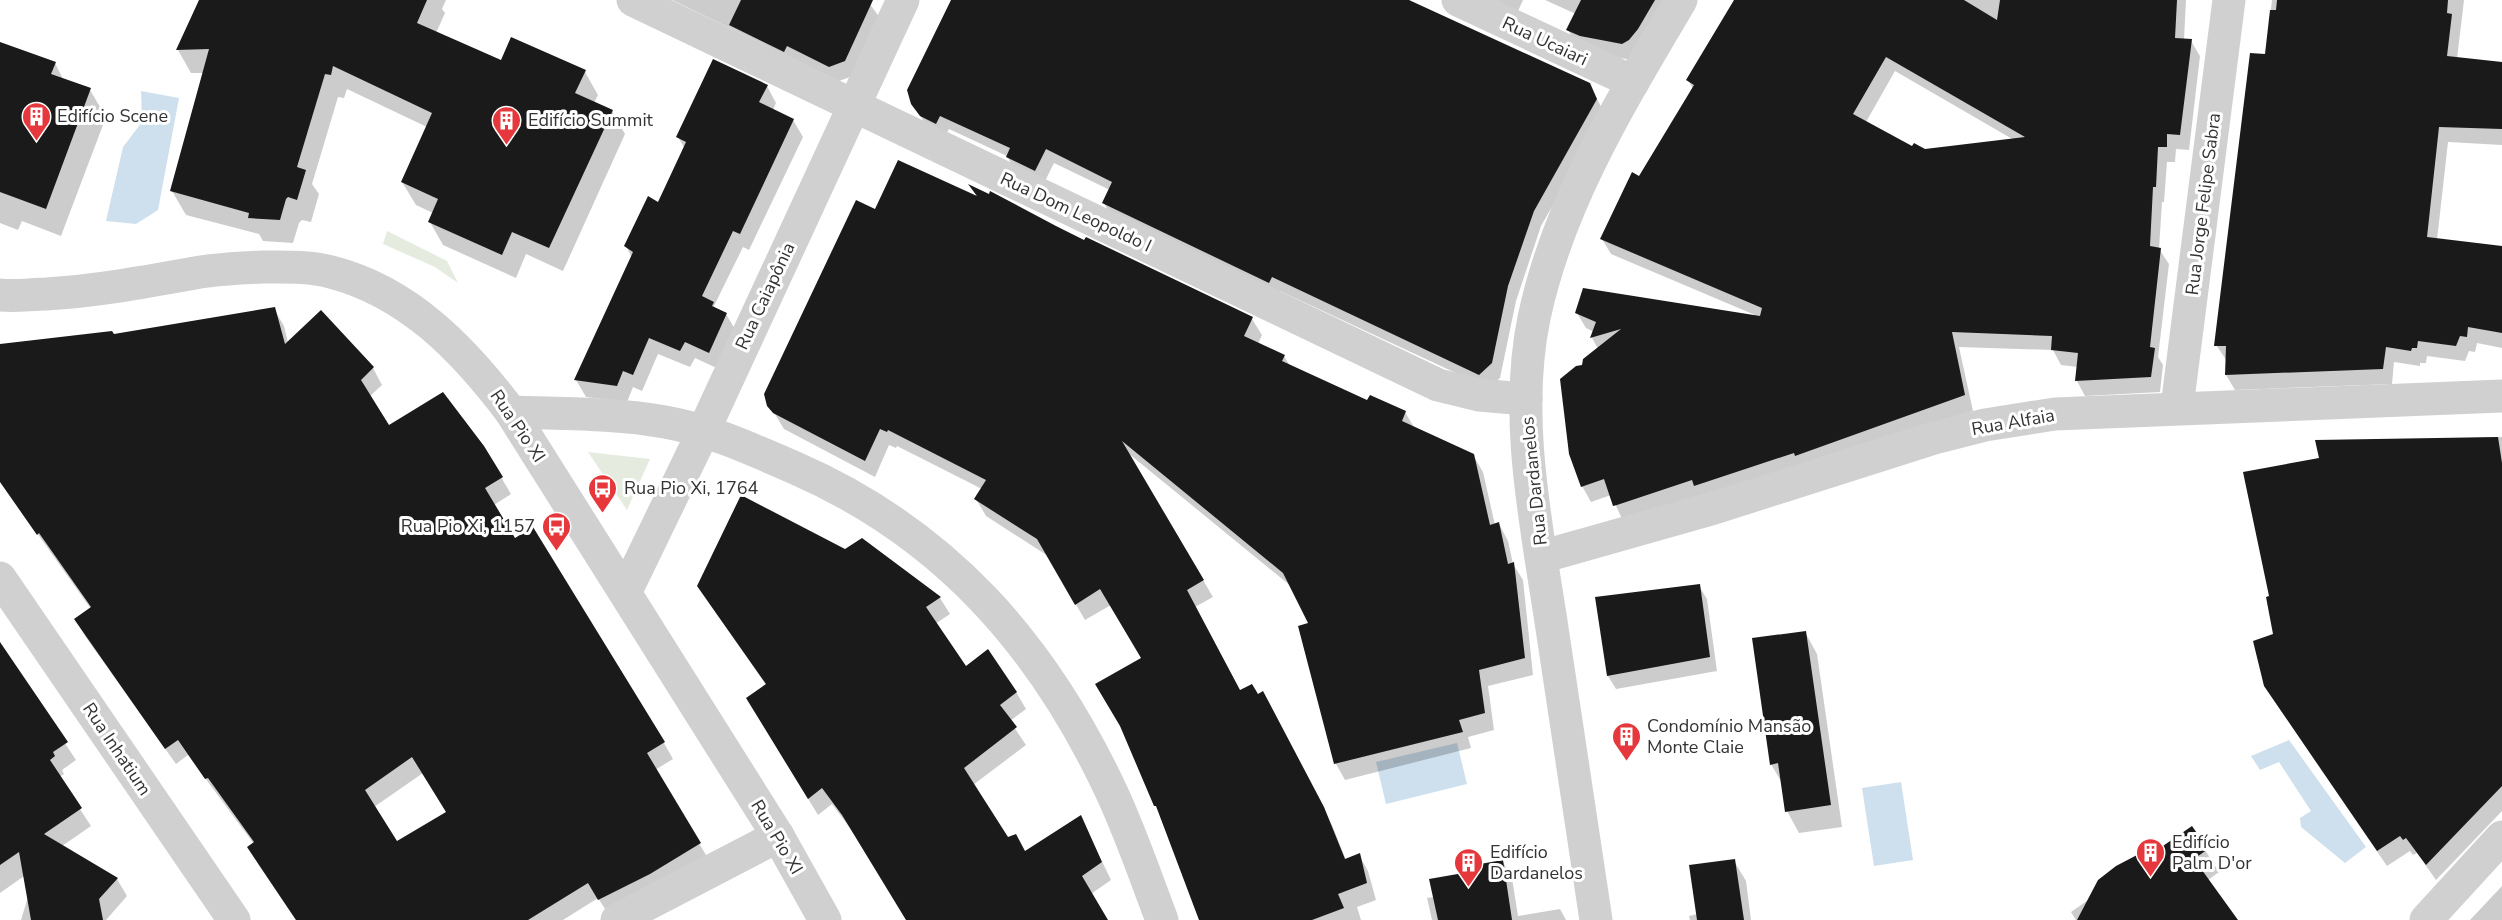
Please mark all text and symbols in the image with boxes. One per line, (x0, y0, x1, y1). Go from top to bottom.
street label: Rua Ucaiari (1498, 11, 1592, 71)
building icon: Edifício Scene (20, 100, 52, 142)
place label: Edifício Scene (57, 104, 168, 128)
building icon: Edifício Summit (491, 104, 523, 146)
place label: Edifício Summit (528, 108, 654, 132)
street label: Rua Jorge Felipe Sabra (2180, 111, 2226, 297)
street label: Rua Dom Leopoldo I (996, 166, 1156, 258)
street label: Rua Caiapônia (730, 238, 800, 354)
street label: Rua Pio XI (485, 385, 551, 467)
street label: Rua Alfaia (1970, 403, 2056, 441)
street label: Rua Dardanelos (1515, 415, 1553, 547)
bus stop icon: Rua Pio Xi, 1764 (587, 472, 619, 514)
place label: Rua Pio Xi, 1764 (624, 476, 759, 500)
bus stop icon: Rua Pio Xi, 1157 (540, 510, 572, 552)
place label: Rua Pio Xi, 1157 (401, 514, 535, 538)
street label: Rua Inhatium (77, 698, 157, 800)
place label: Condomínio Mansão Monte Claie (1647, 714, 1811, 759)
building icon: Condomínio Mansão Monte Claie (1610, 720, 1642, 762)
street label: Rua Pio XI (745, 795, 809, 879)
place label: Edifício Palm D'or (2172, 830, 2252, 875)
building icon: Edifício Palm D'or (2135, 836, 2167, 878)
place label: Edifício Dardanelos (1490, 840, 1583, 885)
building icon: Edifício Dardanelos (1453, 846, 1485, 888)

